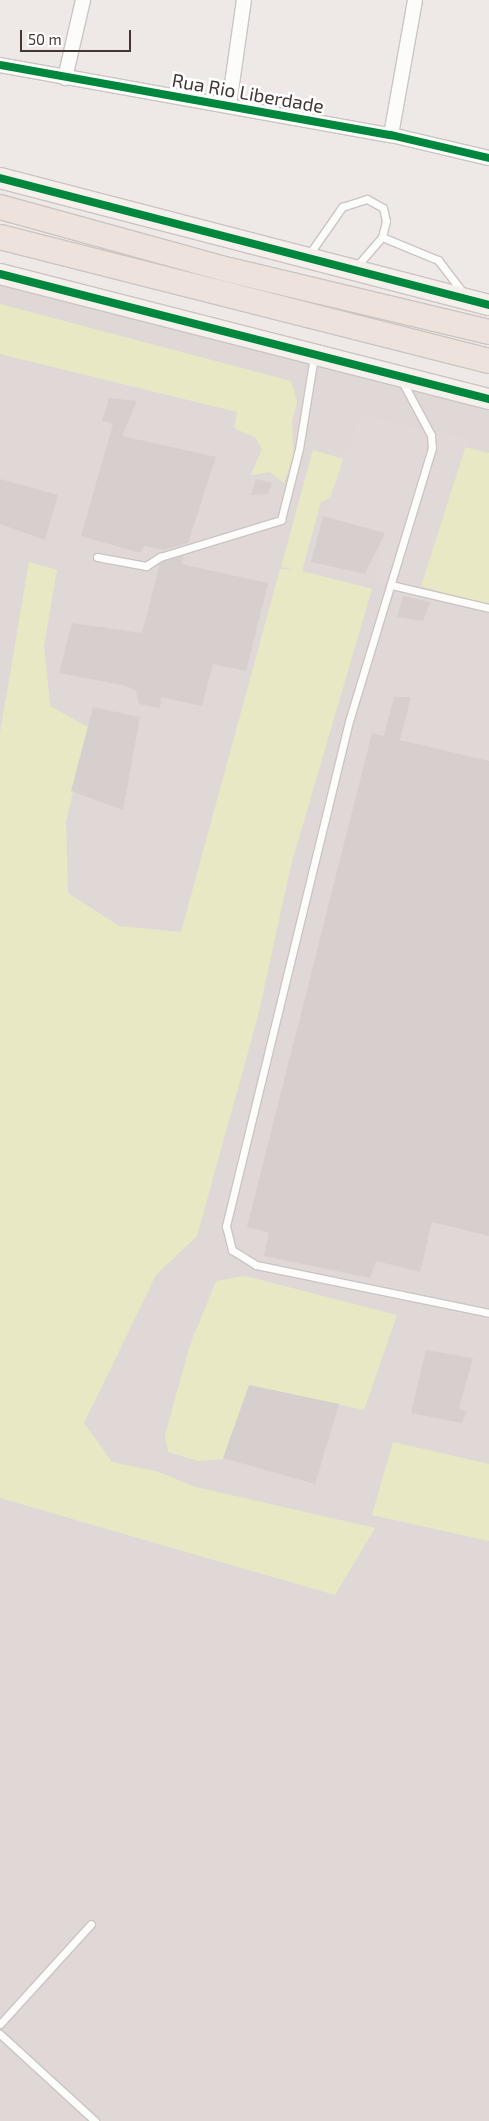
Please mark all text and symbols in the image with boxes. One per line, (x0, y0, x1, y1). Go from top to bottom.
scale bar (22, 20, 134, 52)
text: 50 m (28, 30, 62, 48)
street label: Rua Rio Liberdade (170, 68, 326, 118)

